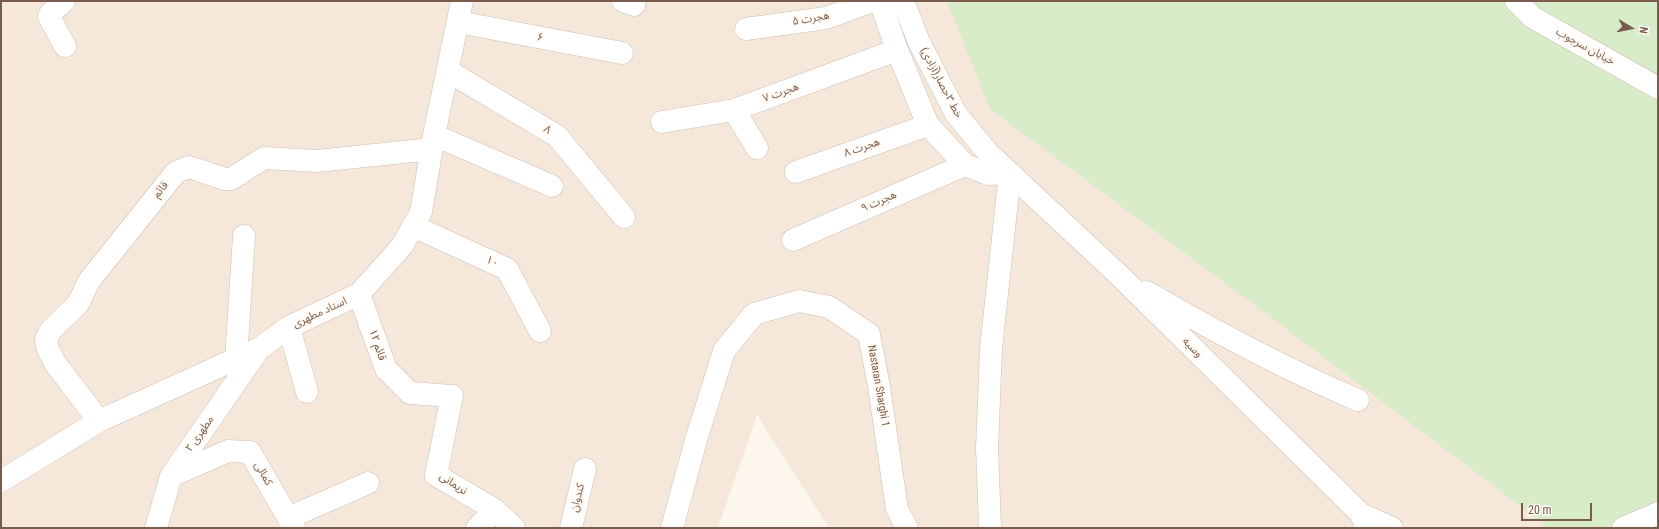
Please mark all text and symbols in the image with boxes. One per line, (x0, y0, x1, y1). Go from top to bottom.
north arrow (1611, 8, 1651, 48)
street label: هجرت ۵ (791, 9, 831, 29)
street label: خیابان سرجوب (1553, 25, 1617, 69)
text: N (1636, 26, 1650, 35)
street label: ۶ (536, 31, 544, 45)
street label: خط ۳حصار(آزادی) (917, 45, 965, 121)
street label: هجرت ۷ (761, 80, 801, 106)
street label: ۸ (541, 123, 553, 137)
street label: هجرت ۸ (842, 136, 882, 160)
street label: قائم (150, 179, 172, 201)
street label: هجرت ۹ (859, 188, 899, 216)
street label: ۱۰ (484, 253, 500, 271)
street label: استاد مطهری (291, 295, 349, 331)
street label: قائم ۱۲ (365, 328, 389, 362)
street label: وسیه (1179, 335, 1205, 361)
street label: Nastaran Sharghi 1 (864, 344, 892, 428)
street label: مطهری ۲ (183, 414, 217, 454)
street label: کمالی (251, 460, 275, 488)
street label: نریمانی (437, 470, 469, 498)
street label: کندوان (568, 482, 588, 514)
scale bar (1523, 495, 1594, 521)
text: 20 m (1528, 503, 1552, 517)

